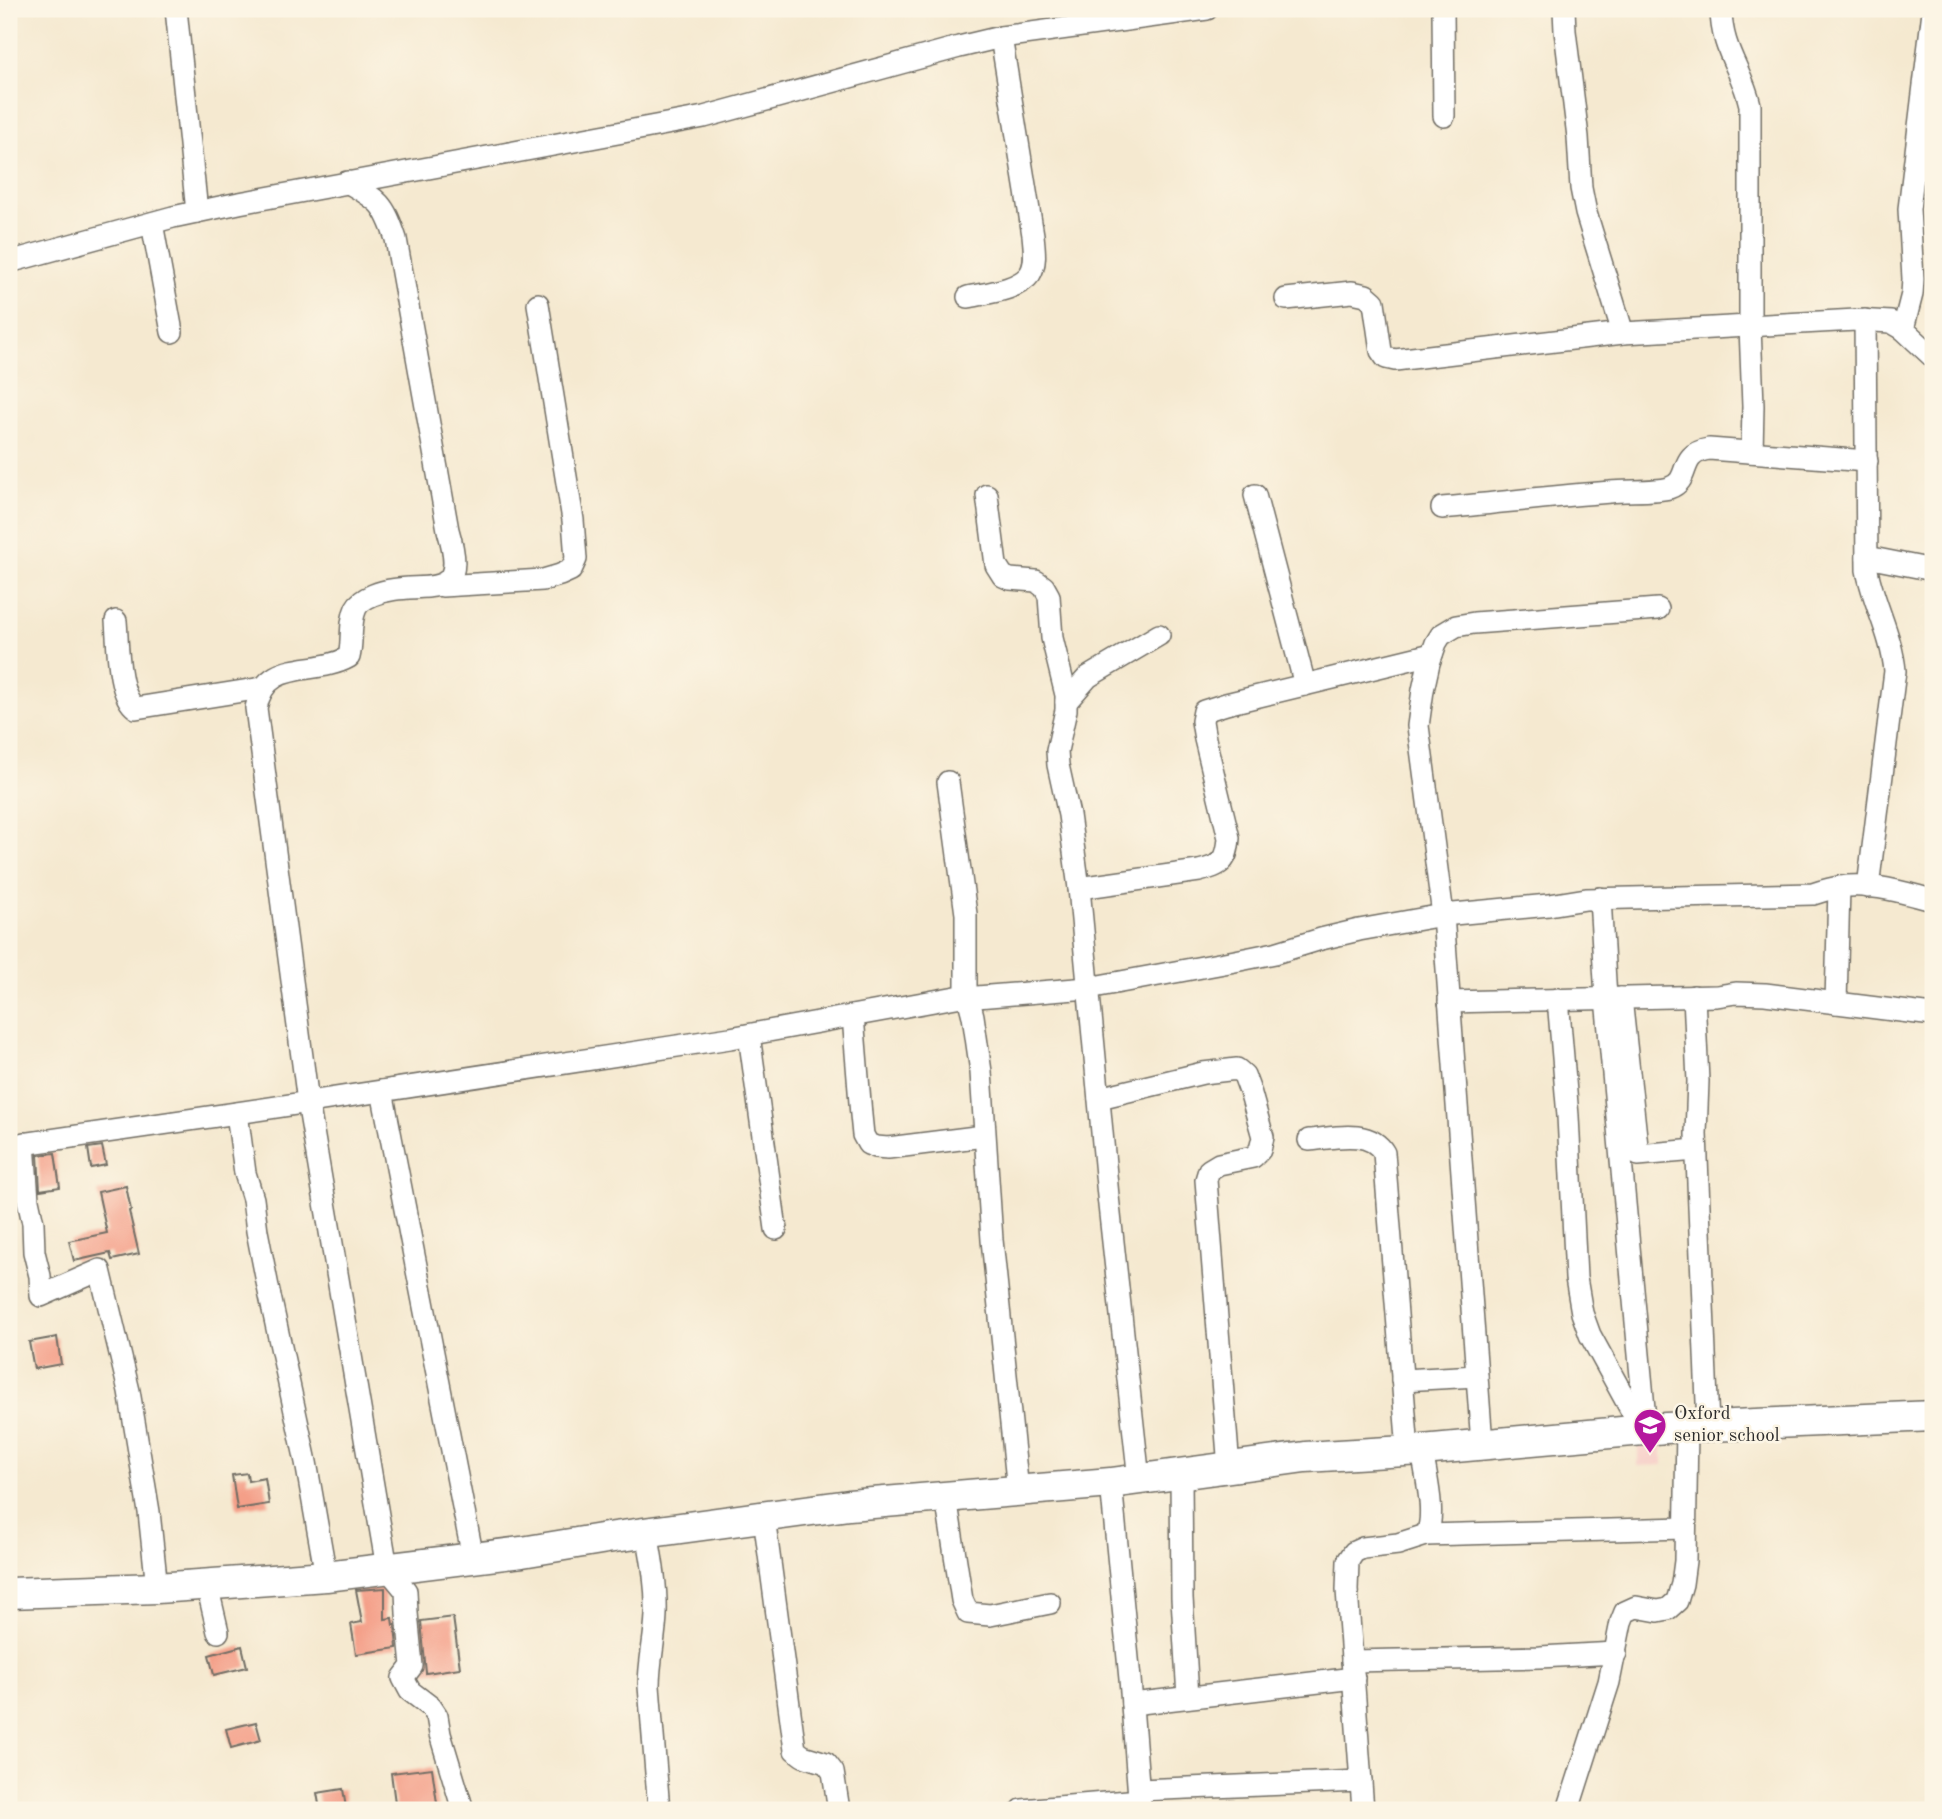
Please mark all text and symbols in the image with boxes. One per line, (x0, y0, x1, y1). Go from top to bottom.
place label: Oxford senior school (1674, 1405, 1780, 1446)
school or university icon: Oxford senior school (1631, 1406, 1669, 1455)

